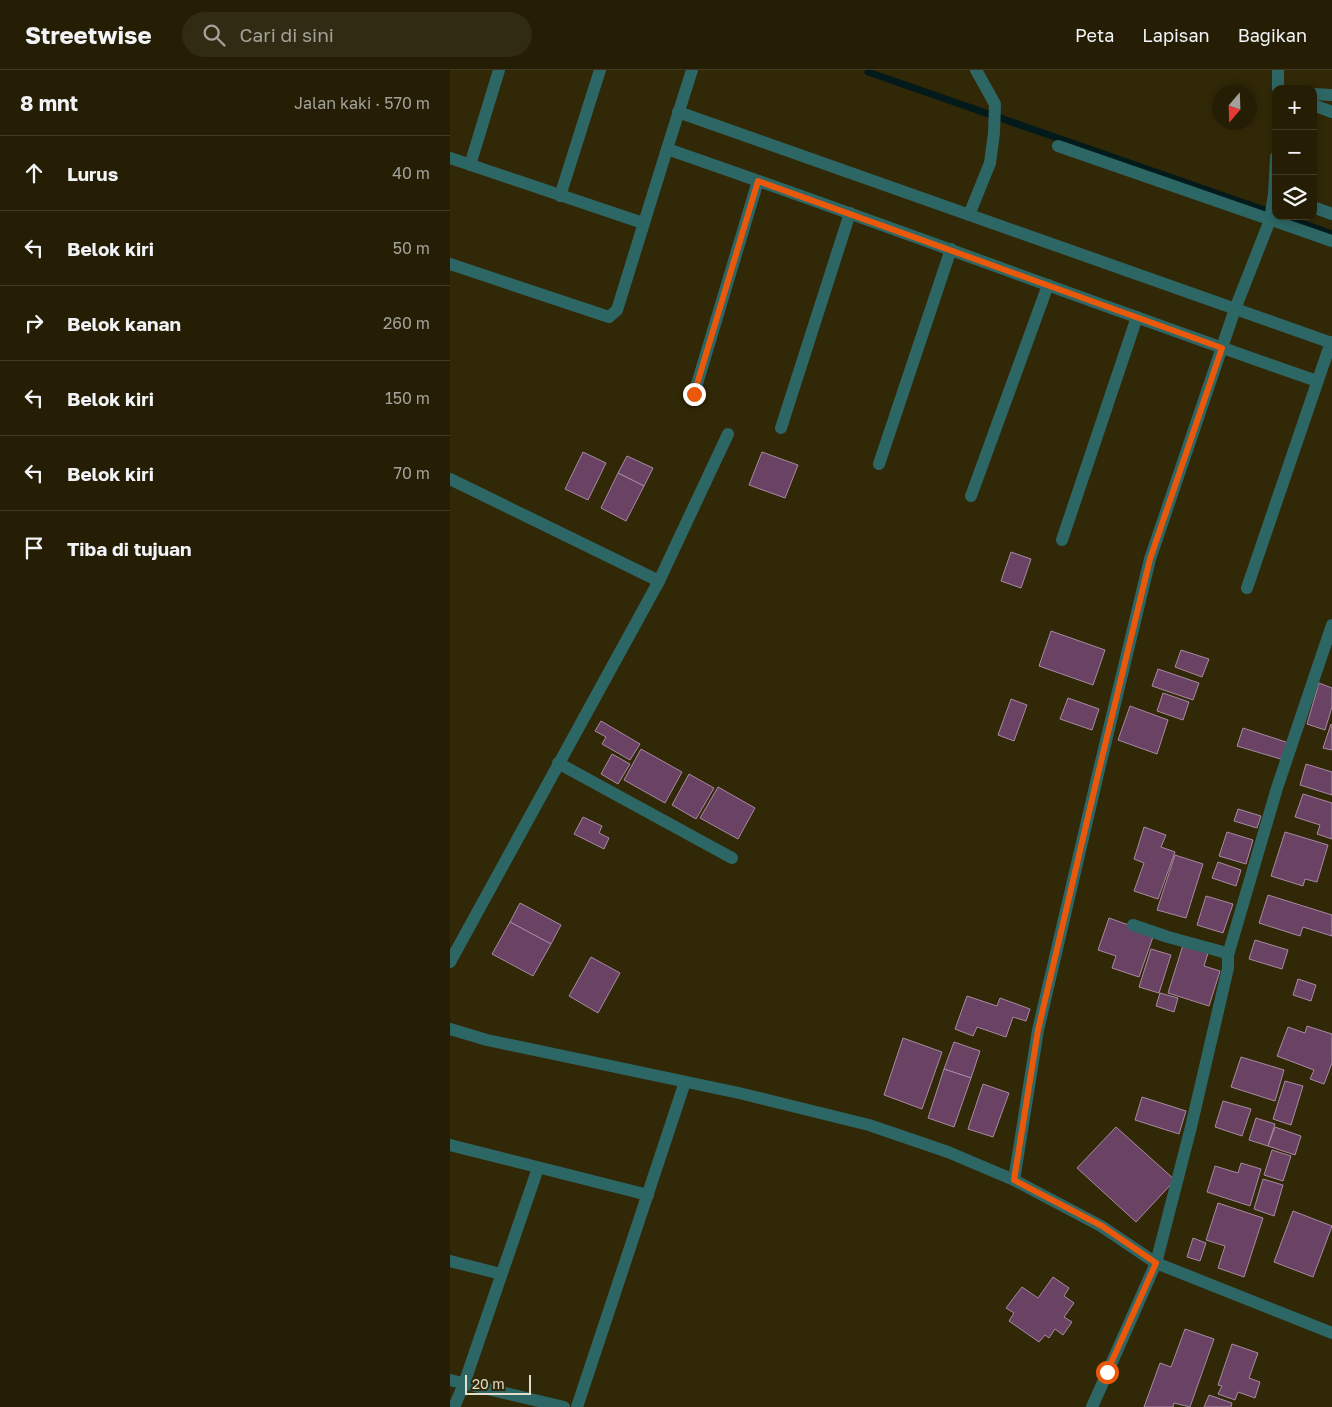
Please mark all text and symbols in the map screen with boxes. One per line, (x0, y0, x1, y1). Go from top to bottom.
search box (182, 12, 532, 57)
text: Streetwise (25, 20, 152, 49)
icon: search (200, 21, 228, 49)
text: Cari di sini (240, 23, 334, 46)
text: Peta (1075, 24, 1114, 46)
text: Lapisan (1142, 24, 1210, 46)
text: Bagikan (1238, 24, 1307, 46)
north arrow (1212, 85, 1257, 130)
map controls (1272, 85, 1317, 220)
button: + (1272, 85, 1317, 130)
text: 8 mnt (20, 90, 78, 116)
text: Jalan kaki · 570 m (294, 93, 430, 113)
button: − (1272, 130, 1317, 175)
icon: ahead (20, 159, 48, 187)
text: Lurus (67, 162, 118, 185)
text: 40 m (392, 163, 430, 183)
button: layers (1272, 175, 1317, 220)
icon: left (20, 234, 48, 262)
text: Belok kiri (67, 237, 154, 260)
text: 50 m (393, 238, 430, 258)
icon: right (20, 309, 48, 337)
text: Belok kanan (67, 312, 181, 335)
text: 260 m (383, 313, 430, 333)
route end (683, 383, 706, 406)
icon: left (20, 384, 48, 412)
text: Belok kiri (67, 387, 154, 410)
text: 150 m (385, 388, 430, 408)
icon: left (20, 459, 48, 487)
text: Belok kiri (67, 462, 154, 485)
text: 70 m (393, 463, 430, 483)
icon: arrive (20, 534, 48, 562)
text: Tiba di tujuan (67, 537, 192, 560)
route start (1096, 1361, 1119, 1384)
scale bar (465, 1372, 531, 1395)
text: 20 m (472, 1375, 505, 1392)

